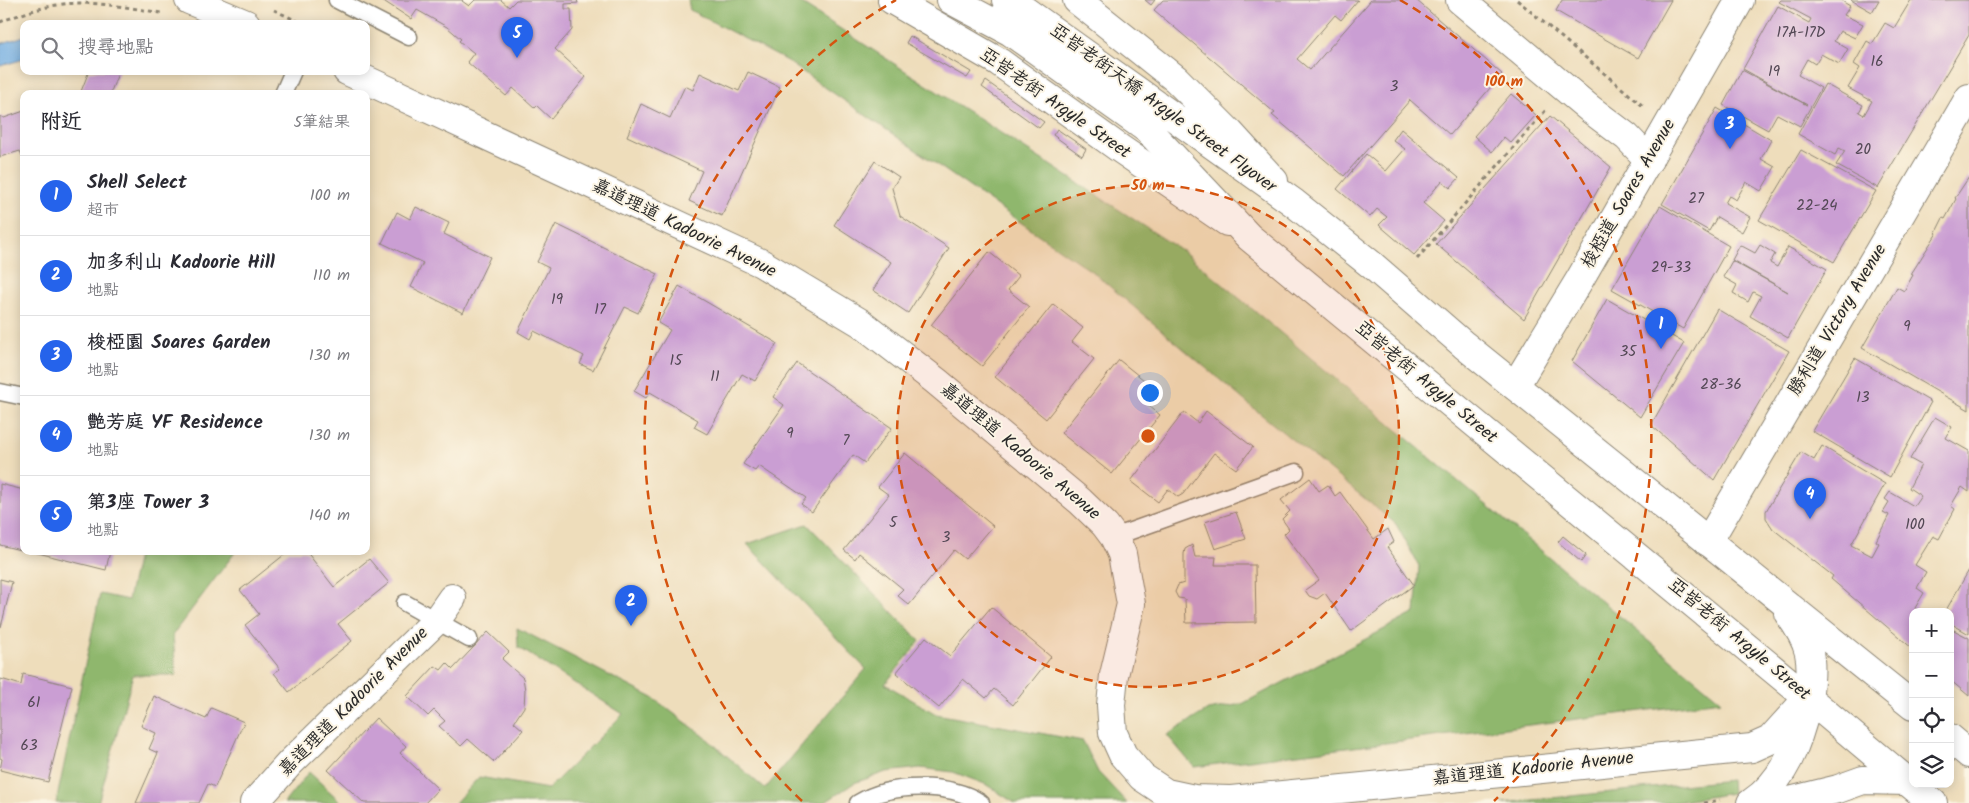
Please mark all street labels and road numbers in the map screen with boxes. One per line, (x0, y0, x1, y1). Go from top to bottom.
street label: 亞皆老街天橋 Argyle Street Flyover (1044, 17, 1283, 202)
street label: 亞皆老街 Argyle Street (974, 41, 1137, 168)
street label: 梭椏道 Soares Avenue (1574, 113, 1684, 275)
street label: 嘉道理道 Kadoorie Avenue (587, 172, 781, 286)
street label: 勝利道 Victory Avenue (1781, 238, 1895, 402)
street label: 亞皆老街 Argyle Street (1348, 315, 1504, 452)
street label: 嘉道理道 Kadoorie Avenue (933, 376, 1107, 528)
street label: 亞皆老街 Argyle Street (1661, 572, 1817, 709)
street label: 嘉道理道 Kadoorie Avenue (272, 620, 436, 784)
street label: 嘉道理道 Kadoorie Avenue (1431, 744, 1635, 794)

